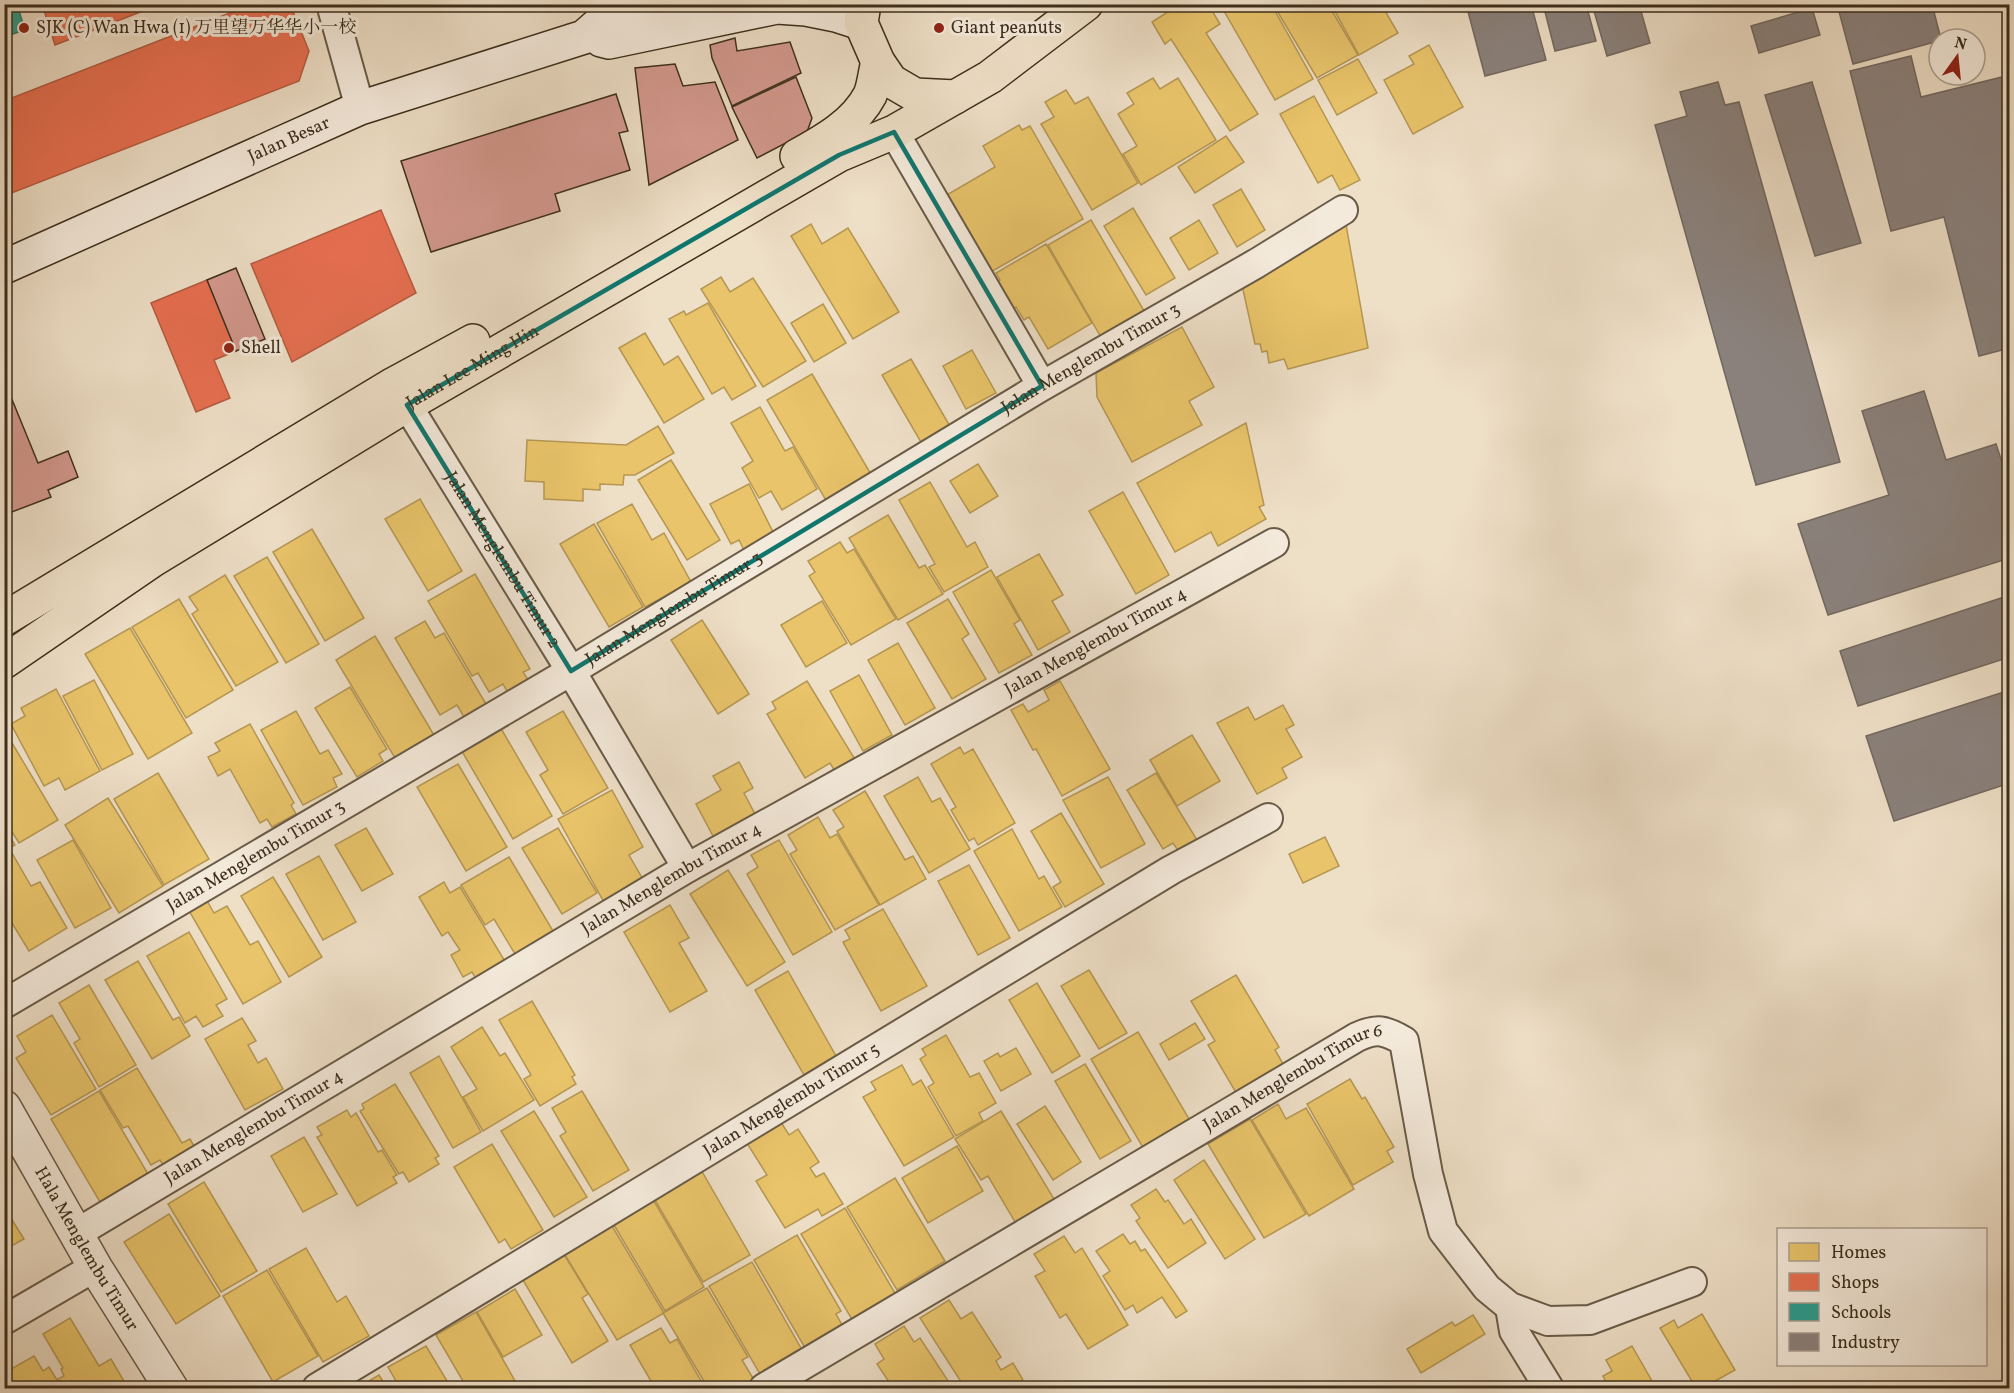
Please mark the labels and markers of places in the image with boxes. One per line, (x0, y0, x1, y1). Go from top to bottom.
place label: SJK (C) Wan Hwa (1) 万里望万华华小一校 (36, 16, 356, 41)
place label: Giant peanuts (951, 16, 1062, 41)
marker: SJK (C) Wan Hwa (1) 万里望万华华小一校 (17, 21, 31, 35)
marker: Giant peanuts (932, 21, 946, 35)
place label: Shell (241, 336, 281, 361)
marker: Shell (222, 341, 236, 355)

